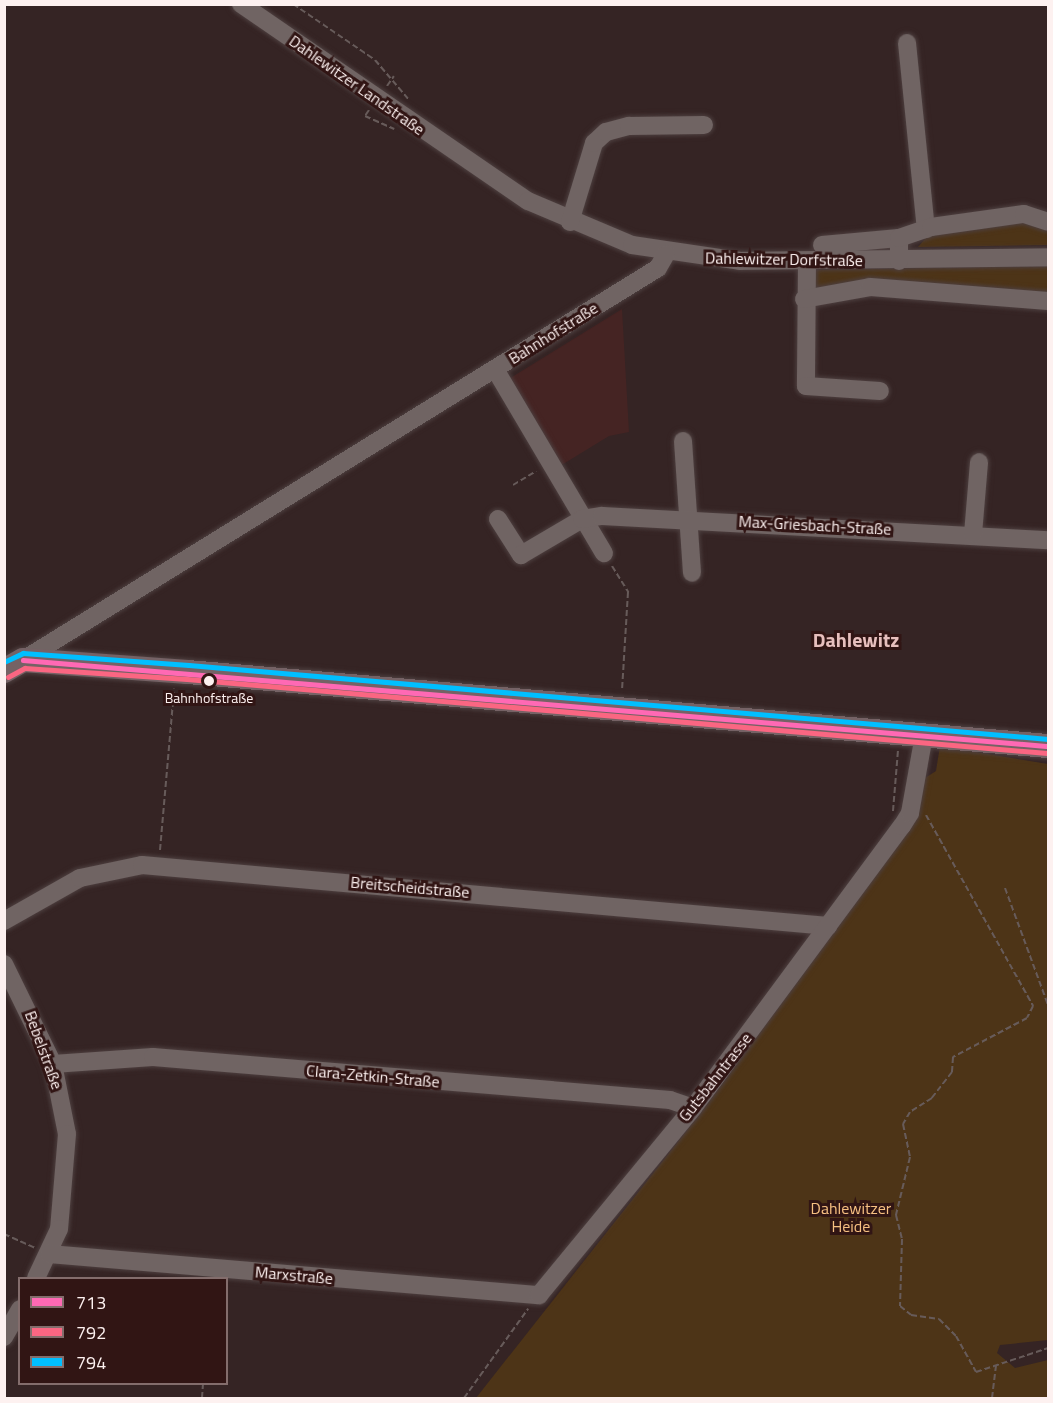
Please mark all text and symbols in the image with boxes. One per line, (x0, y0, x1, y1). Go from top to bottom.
street label: Dahlewitzer Landstraße (286, 31, 428, 139)
street label: Dahlewitzer Dorfstraße (705, 248, 863, 270)
street label: Bahnhofstraße (505, 298, 601, 368)
street label: Max-Griesbach-Straße (738, 511, 892, 539)
district label: Dahlewitz (813, 627, 899, 651)
marker: Bahnhofstraße (203, 675, 215, 687)
place label: Bahnhofstraße (165, 690, 253, 706)
street label: Breitscheidstraße (350, 872, 470, 902)
street label: Bebelstraße (21, 1008, 67, 1092)
street label: Gutsbahntrasse (674, 1029, 756, 1125)
street label: Clara-Zetkin-Straße (305, 1061, 441, 1091)
park label: Dahlewitzer Heide (811, 1198, 891, 1236)
street label: Marxstraße (254, 1262, 334, 1288)
legend (18, 1277, 228, 1385)
text: 713 (76, 1289, 106, 1316)
text: 792 (76, 1319, 106, 1346)
text: 794 (76, 1349, 106, 1376)

